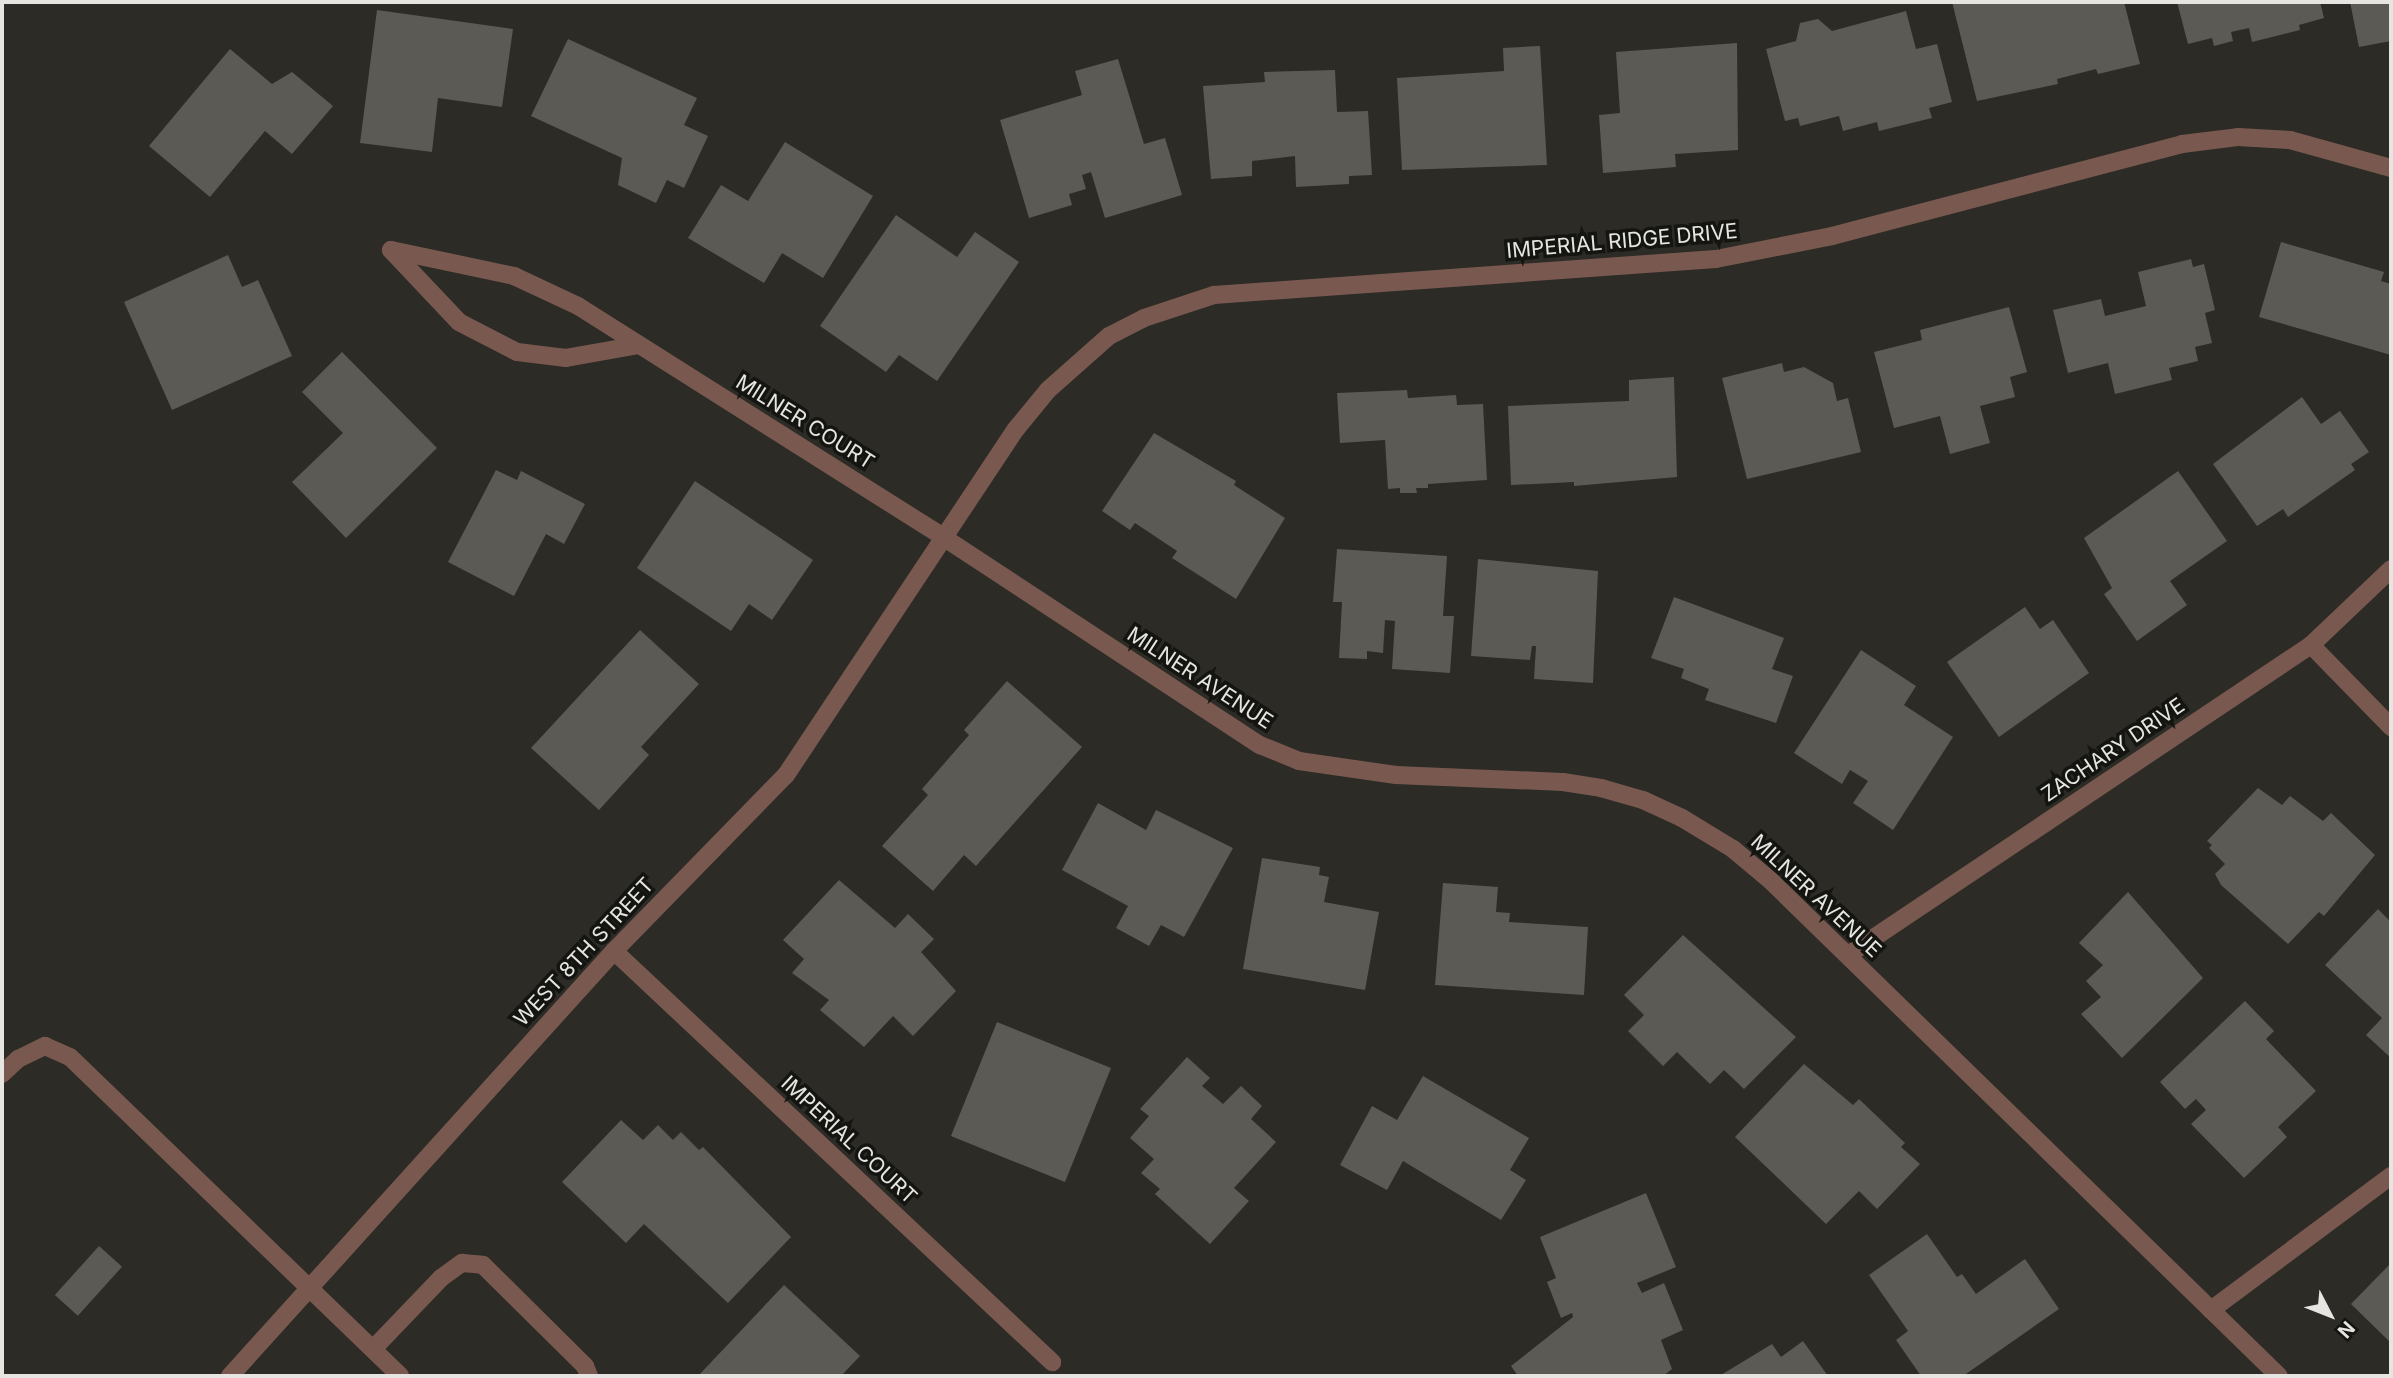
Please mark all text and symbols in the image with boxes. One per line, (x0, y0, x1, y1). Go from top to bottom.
street label: IMPERIAL RIDGE DRIVE (1505, 218, 1739, 264)
street label: MILNER COURT (731, 369, 879, 475)
street label: MILNER AVENUE (1122, 622, 1278, 734)
street label: ZACHARY DRIVE (2037, 693, 2189, 807)
street label: MILNER AVENUE (1746, 829, 1886, 963)
street label: WEST 8TH STREET (509, 873, 659, 1031)
street label: IMPERIAL COURT (776, 1071, 922, 1209)
north arrow (2295, 1280, 2365, 1350)
text: N (2333, 1316, 2359, 1342)

